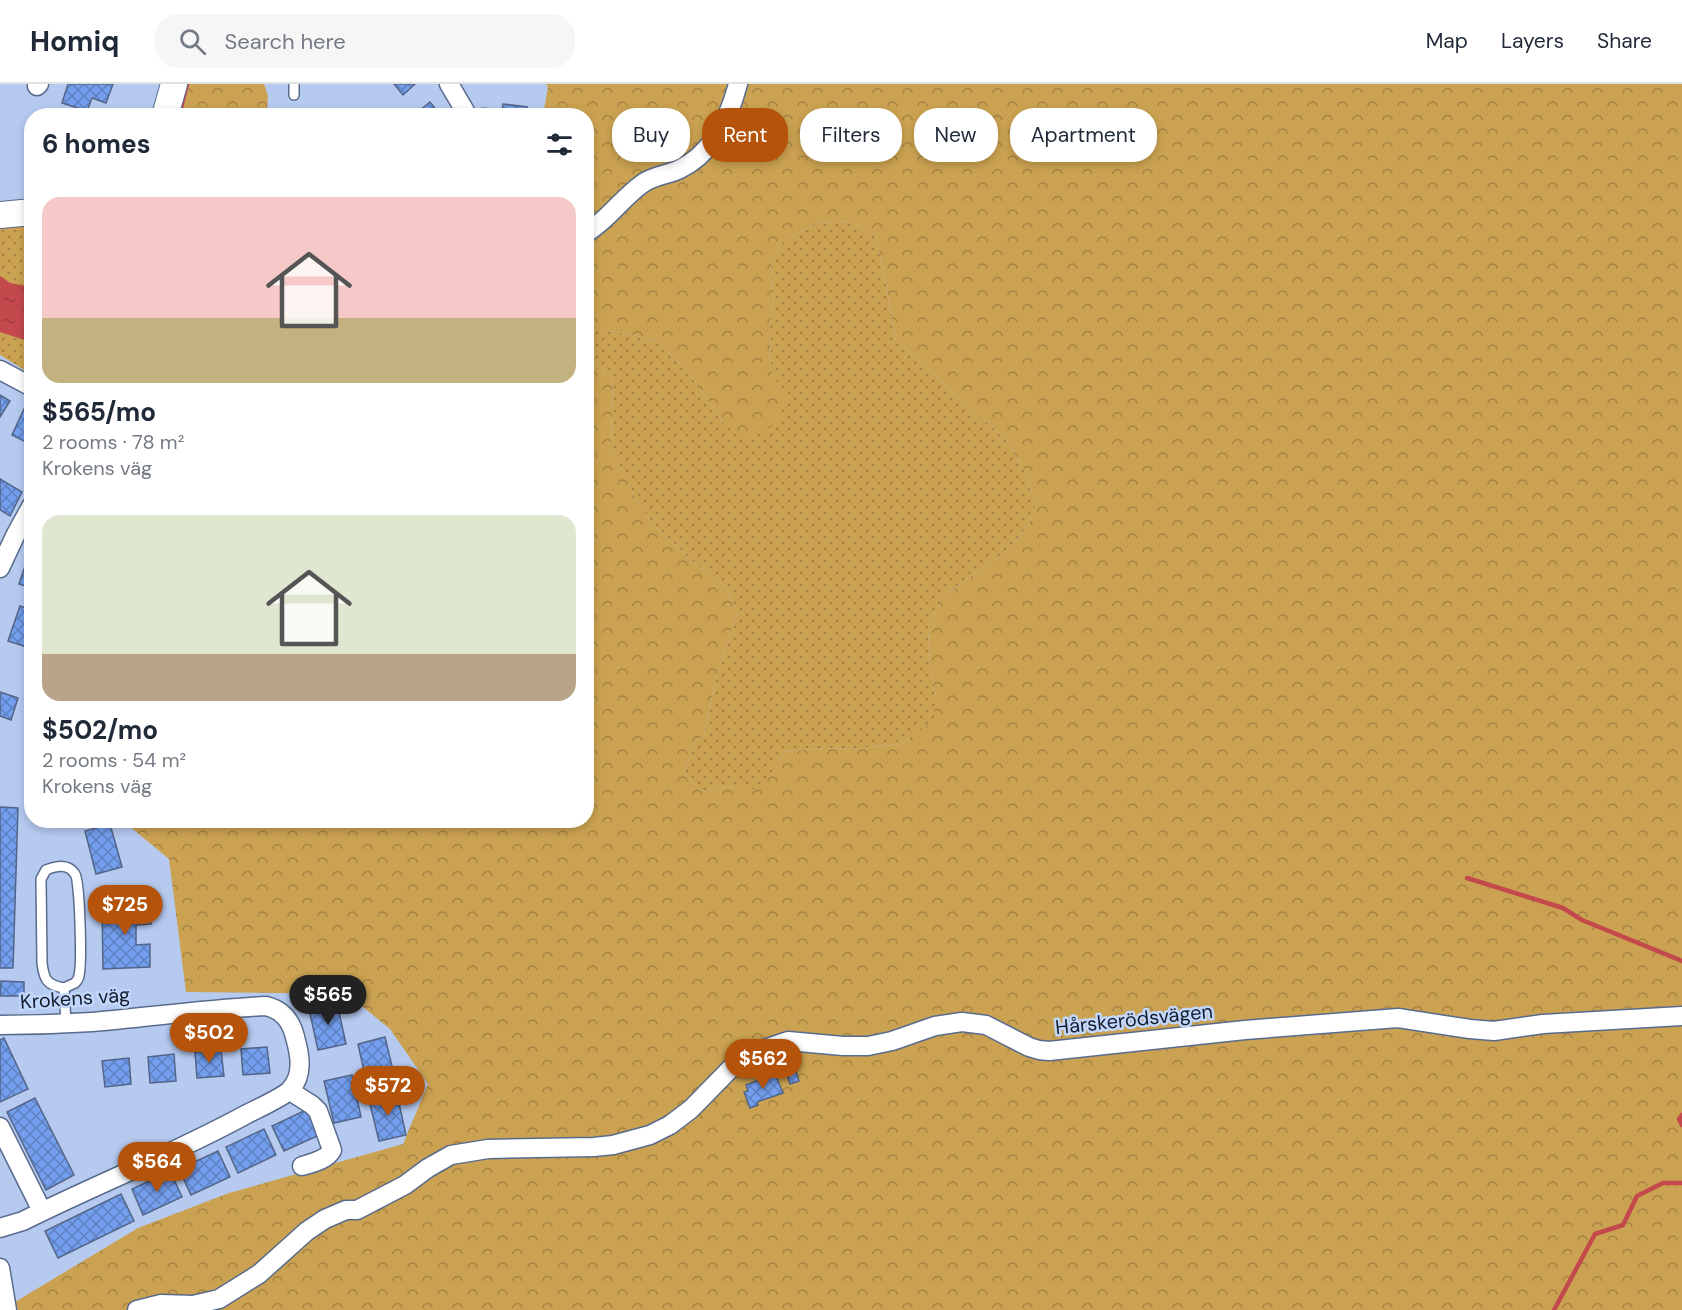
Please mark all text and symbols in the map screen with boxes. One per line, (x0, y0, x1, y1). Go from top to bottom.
search box (155, 14, 575, 68)
text: Homiq (30, 23, 119, 60)
icon: search (176, 25, 209, 58)
text: Search here (224, 27, 346, 56)
text: Map (1426, 27, 1468, 55)
text: Layers (1501, 27, 1564, 55)
text: Share (1597, 27, 1652, 55)
chip: Buy (612, 108, 690, 162)
chip: Rent (702, 108, 788, 162)
chip: Filters (800, 108, 902, 162)
chip: New (914, 108, 998, 162)
chip: Apartment (1010, 108, 1157, 162)
text: 6 homes (42, 127, 150, 161)
icon: filters (543, 128, 576, 161)
icon: home (255, 236, 363, 344)
text: $565/mo (42, 395, 156, 429)
text: 2 rooms · 78 m² (42, 429, 184, 455)
text: Krokens väg (42, 455, 152, 481)
icon: home (255, 554, 363, 662)
text: $502/mo (42, 713, 158, 747)
text: 2 rooms · 54 m² (42, 747, 186, 773)
text: Krokens väg (42, 773, 152, 799)
pin: $725 (89, 885, 161, 936)
text: $725 (102, 891, 148, 917)
pin: $565 (292, 975, 364, 1026)
street label: Krokens väg (19, 981, 131, 1015)
text: $565 (303, 981, 353, 1007)
street label: Hårskerödsvägen (1054, 998, 1214, 1040)
pin: $502 (173, 1013, 245, 1064)
text: $502 (184, 1019, 234, 1045)
pin: $562 (727, 1039, 799, 1090)
text: $562 (739, 1045, 787, 1071)
pin: $572 (352, 1066, 424, 1117)
text: $572 (365, 1072, 411, 1098)
pin: $564 (121, 1142, 193, 1193)
text: $564 (132, 1148, 182, 1174)

